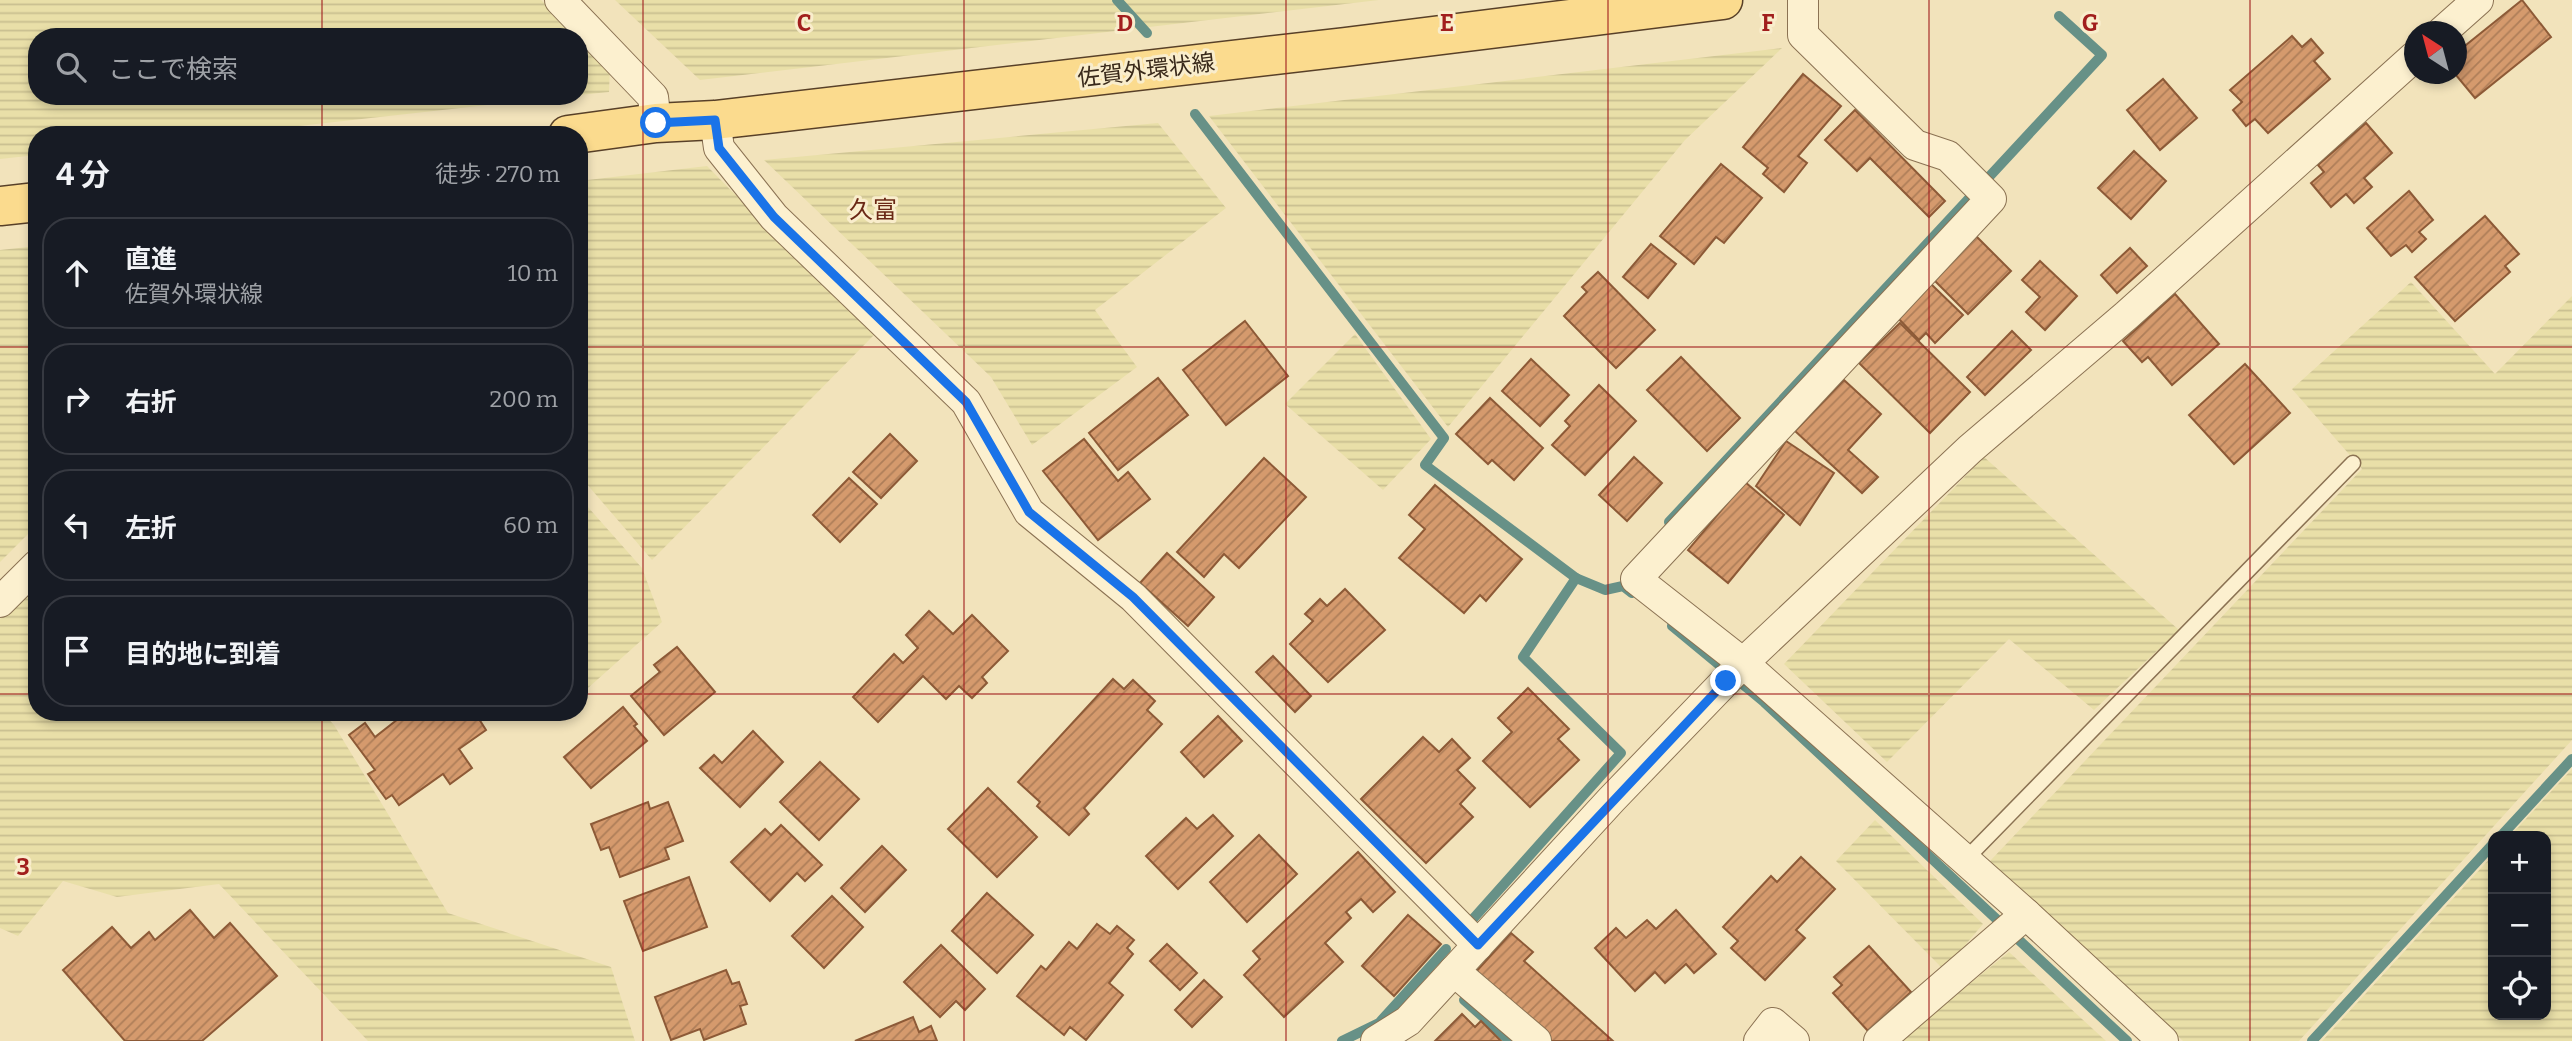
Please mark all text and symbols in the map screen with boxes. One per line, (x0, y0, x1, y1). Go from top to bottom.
text: C (797, 9, 811, 37)
text: D (1117, 9, 1133, 37)
text: E (1440, 9, 1454, 37)
text: F (1762, 9, 1775, 37)
text: G (2082, 9, 2099, 37)
north arrow (2404, 21, 2467, 84)
search box (28, 28, 588, 105)
icon: search (52, 48, 90, 86)
street label: 佐賀外環状線 (1076, 48, 1216, 92)
text: ここで検索 (108, 54, 238, 85)
route start (640, 107, 671, 138)
text: 4 分 (56, 157, 110, 193)
text: 徒歩 · 270 m (435, 160, 560, 188)
district label: 久富 (849, 196, 897, 224)
text: 直進 (125, 244, 177, 275)
icon: ahead (58, 254, 96, 292)
text: 10 m (507, 259, 558, 287)
text: 佐賀外環状線 (125, 280, 263, 308)
icon: right (58, 380, 96, 418)
text: 200 m (489, 385, 558, 413)
text: 右折 (125, 387, 177, 418)
icon: left (58, 506, 96, 544)
text: 60 m (503, 511, 558, 539)
text: 左折 (125, 513, 177, 544)
icon: arrive (58, 632, 96, 670)
text: 目的地に到着 (125, 639, 281, 670)
route end (1710, 665, 1741, 696)
map controls (2488, 831, 2551, 1020)
button: + (2488, 831, 2551, 894)
text: 3 (16, 853, 30, 881)
button: − (2488, 894, 2551, 957)
button: locate (2488, 957, 2551, 1020)

